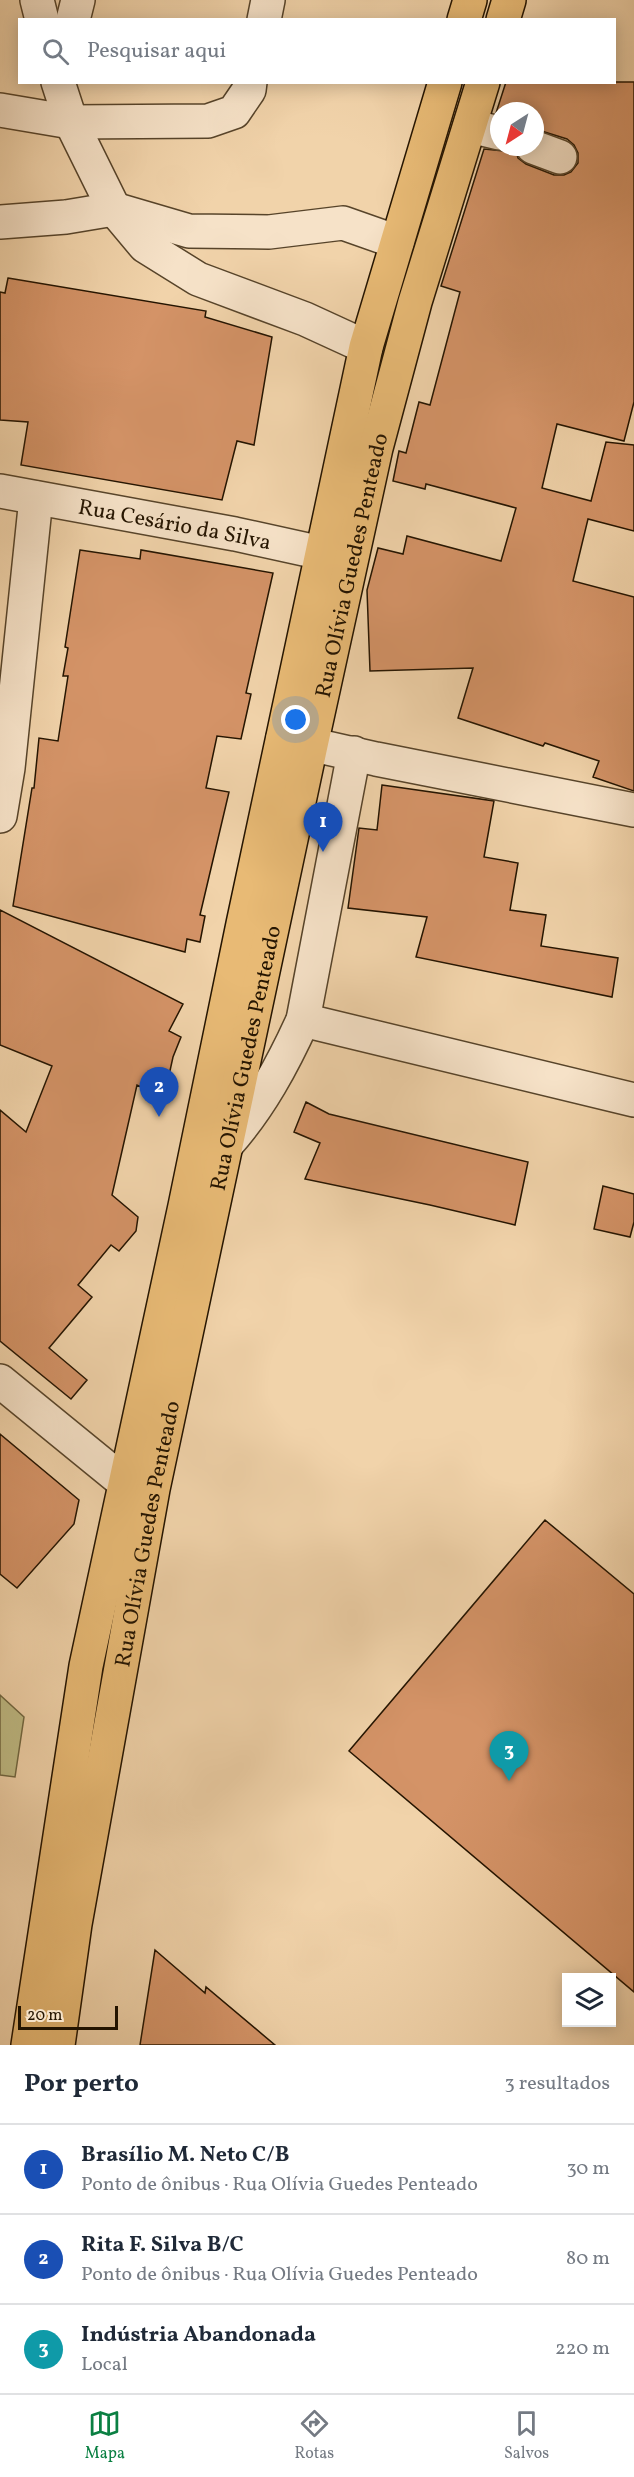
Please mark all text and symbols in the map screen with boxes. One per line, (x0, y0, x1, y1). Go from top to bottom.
search box (18, 18, 616, 84)
icon: search (39, 35, 72, 68)
text: Pesquisar aqui (87, 36, 226, 67)
north arrow (490, 102, 544, 156)
street label: Rua Olívia Guedes Penteado (309, 430, 397, 701)
street label: Rua Cesário da Silva (76, 493, 274, 560)
your location (281, 705, 310, 734)
pin: 1 (304, 802, 342, 852)
street label: Rua Olívia Guedes Penteado (204, 923, 290, 1194)
pin: 2 (140, 1068, 178, 1117)
street label: Rua Olívia Guedes Penteado (108, 1398, 189, 1670)
pin: 3 (490, 1732, 528, 1781)
map controls (562, 1973, 616, 2027)
button: layers (562, 1973, 616, 2027)
scale bar (18, 2003, 118, 2030)
text: 20 m (27, 2005, 62, 2027)
text: Por perto (24, 2066, 139, 2102)
text: 3 resultados (505, 2070, 610, 2098)
text: Brasílio M. Neto C/B (81, 2140, 289, 2171)
text: 1 (39, 2155, 48, 2183)
text: 30 m (566, 2155, 610, 2183)
text: Ponto de ônibus · Rua Olívia Guedes Penteado (81, 2171, 478, 2199)
text: Rita F. Silva B/C (81, 2230, 244, 2261)
text: 2 (38, 2245, 49, 2273)
text: 80 m (566, 2245, 610, 2273)
text: Ponto de ônibus · Rua Olívia Guedes Penteado (81, 2261, 478, 2289)
text: Indústria Abandonada (81, 2320, 316, 2351)
text: 3 (38, 2335, 49, 2363)
text: 220 m (555, 2335, 610, 2363)
text: Local (81, 2351, 128, 2379)
tab: Mapa (85, 2407, 125, 2465)
tab: Rotas (295, 2407, 334, 2465)
tab: Salvos (504, 2407, 549, 2465)

